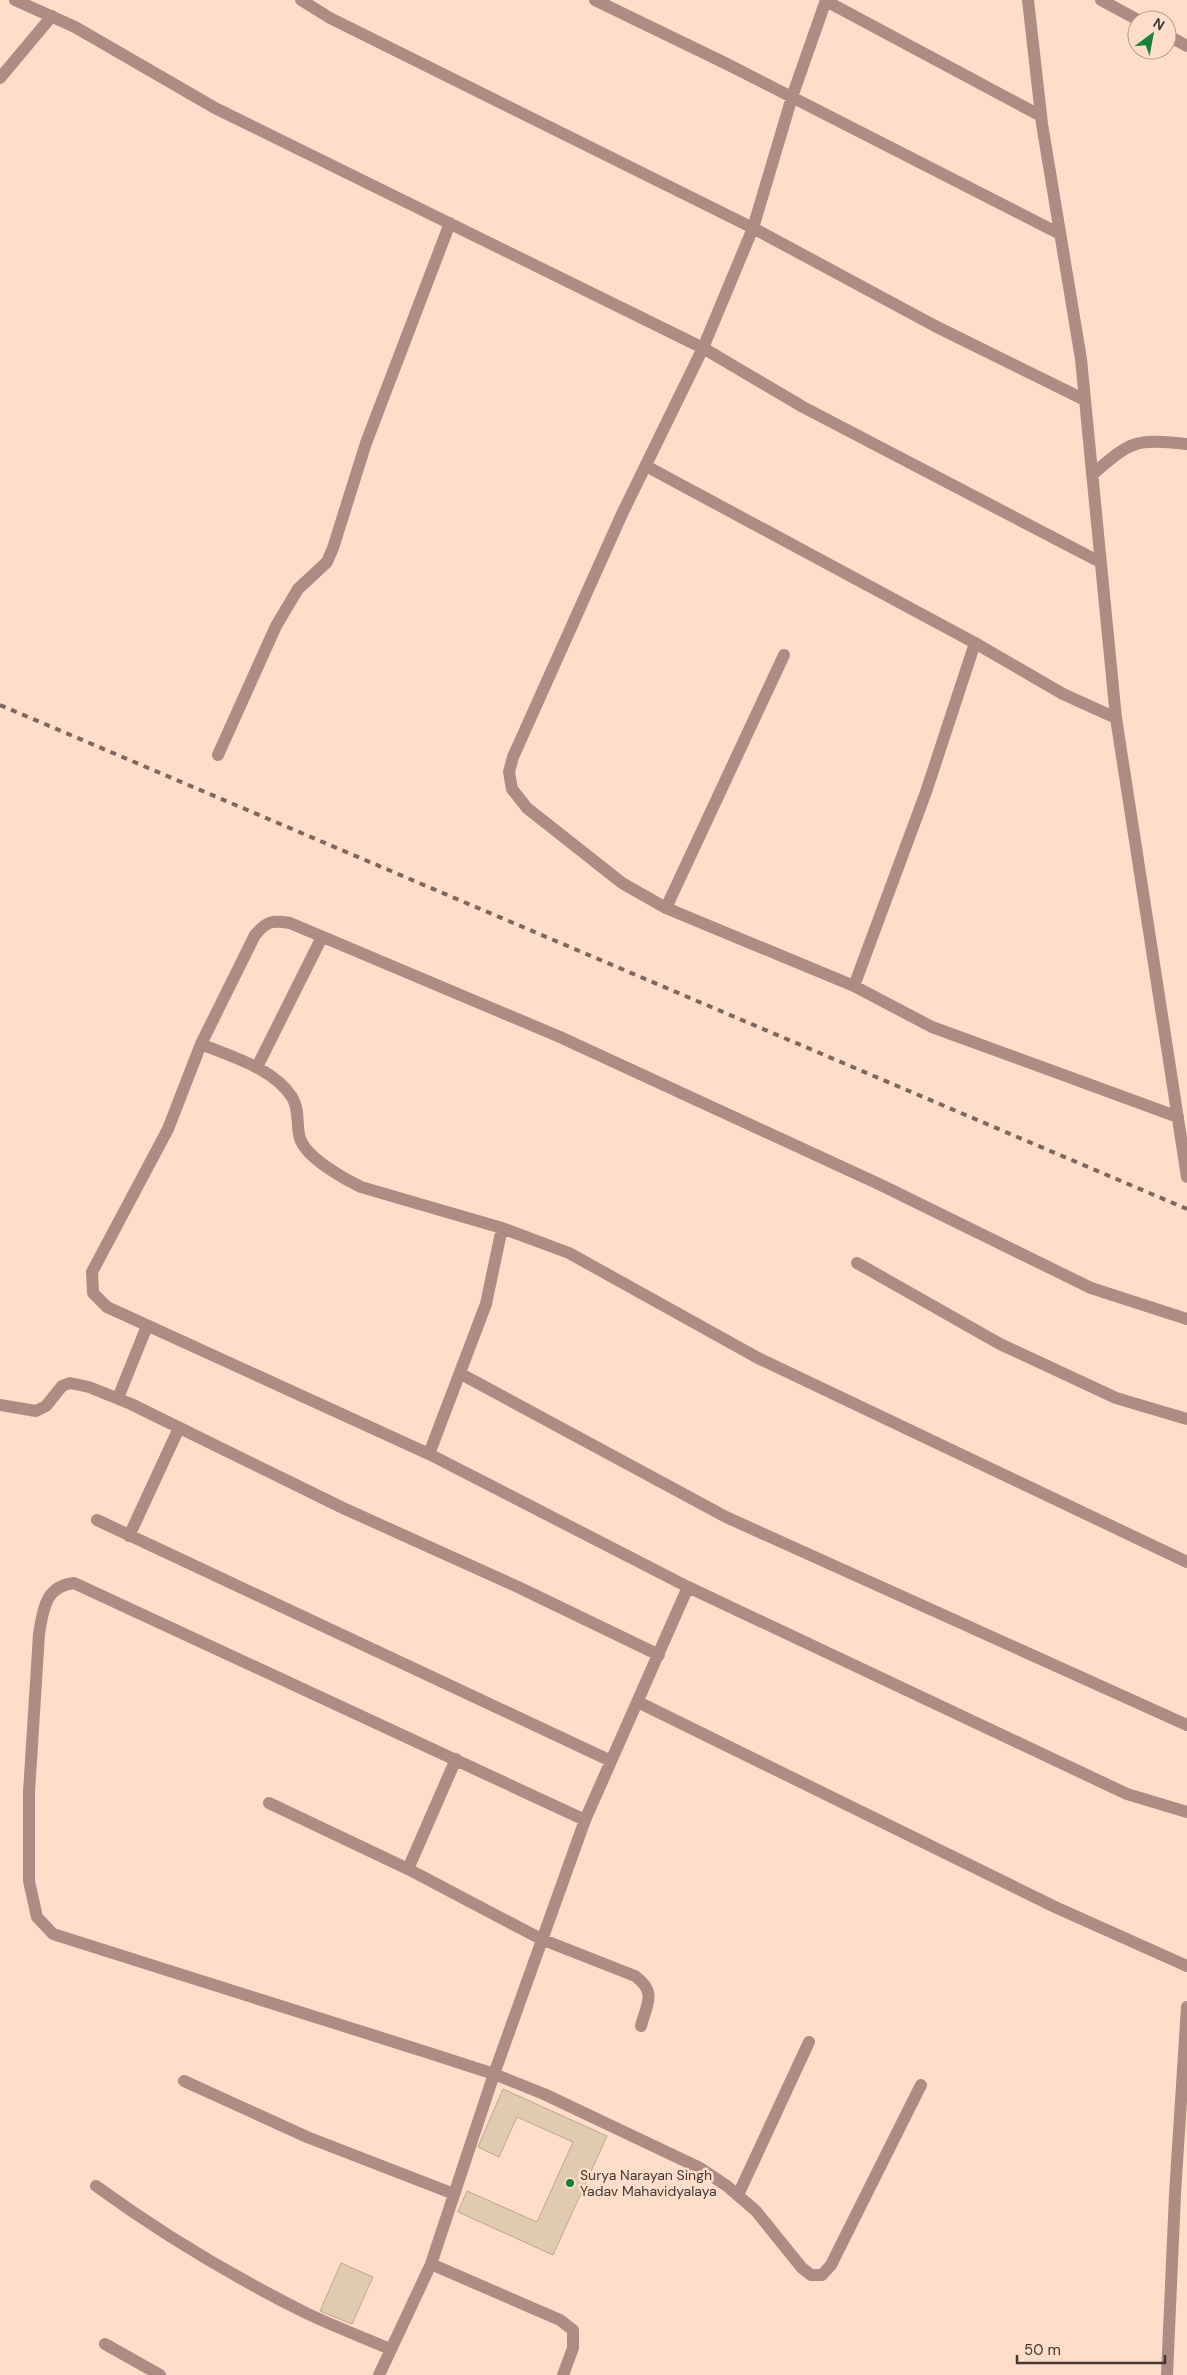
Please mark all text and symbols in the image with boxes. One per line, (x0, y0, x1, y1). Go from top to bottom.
north arrow (1127, 10, 1177, 60)
text: N (1150, 14, 1168, 34)
place label: Surya Narayan Singh Yadav Mahavidyalaya (580, 2166, 717, 2200)
marker: Surya Narayan Singh Yadav Mahavidyalaya (564, 2177, 576, 2189)
scale bar (1017, 2332, 1164, 2364)
text: 50 m (1024, 2340, 1061, 2360)

